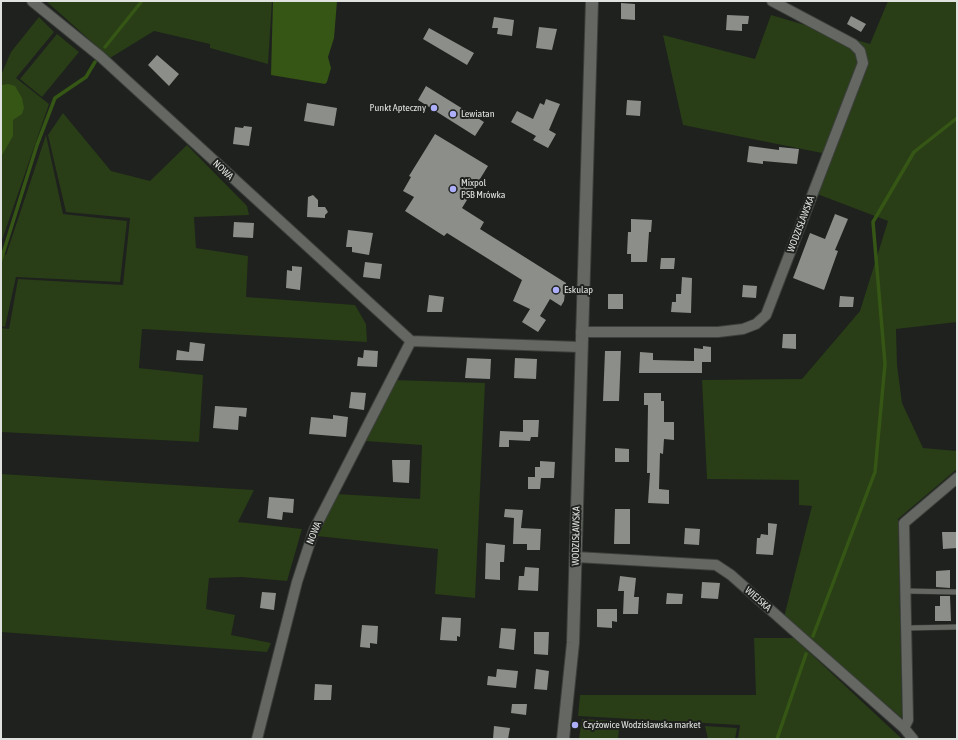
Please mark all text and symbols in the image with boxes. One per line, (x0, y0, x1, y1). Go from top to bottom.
place label: Punkt Apteczny (370, 102, 426, 114)
marker: Punkt Apteczny (429, 103, 439, 113)
place label: Lewiatan (461, 108, 495, 120)
marker: Lewiatan (448, 109, 458, 119)
street label: NOWA (210, 158, 236, 182)
place label: Mixpol PSB Mrówka (461, 177, 505, 200)
marker: Mixpol PSB Mrówka (448, 184, 458, 194)
street label: WODZISŁAWSKA (785, 194, 817, 254)
place label: Eskulap (564, 284, 593, 296)
marker: Eskulap (551, 285, 561, 295)
street label: WODZISŁAWSKA (569, 506, 583, 566)
street label: NOWA (304, 520, 324, 546)
street label: WIEJSKA (742, 584, 774, 614)
place label: Czyżowice Wodzisławska market (583, 719, 701, 731)
marker: Czyżowice Wodzisławska market (570, 720, 580, 730)

